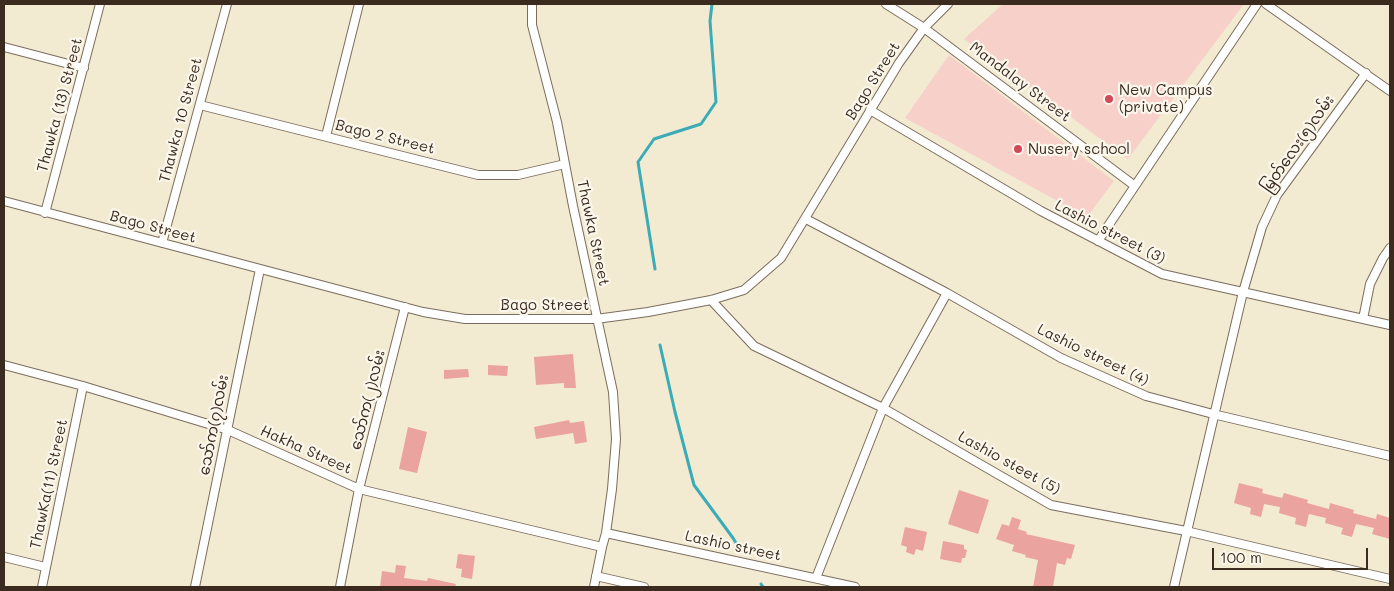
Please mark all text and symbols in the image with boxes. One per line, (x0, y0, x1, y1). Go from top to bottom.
street label: Thawka (13) Street (33, 36, 87, 174)
street label: Mandalay Street (966, 38, 1074, 126)
street label: Bago Street (842, 39, 904, 123)
street label: Thawka 10 Street (156, 56, 206, 184)
place label: New Campus (private) (1119, 81, 1213, 116)
street label: မြတ်လေး(၅)လမ်း (1258, 92, 1338, 196)
marker: New Campus (private) (1103, 93, 1115, 105)
street label: Bago 2 Street (333, 116, 437, 158)
place label: Nusery school (1028, 140, 1130, 158)
marker: Nusery school (1012, 143, 1024, 155)
street label: Thawka Street (573, 178, 613, 288)
street label: Lashio street (3) (1052, 196, 1168, 268)
street label: Bago Street (108, 207, 198, 247)
street label: Bago Street (501, 296, 589, 314)
street label: Lashio street (4) (1034, 320, 1152, 390)
street label: သော်က(၂)လမ်း (347, 348, 389, 452)
street label: သော်က(၇)လမ်း (195, 373, 233, 477)
street label: ThawKa(11) Street (26, 417, 72, 551)
street label: Hakha Street (257, 422, 355, 478)
street label: Lashio steet (5) (955, 427, 1063, 499)
street label: Lashio street (683, 527, 783, 565)
scale bar (1214, 538, 1370, 570)
text: 100 m (1220, 547, 1262, 567)

